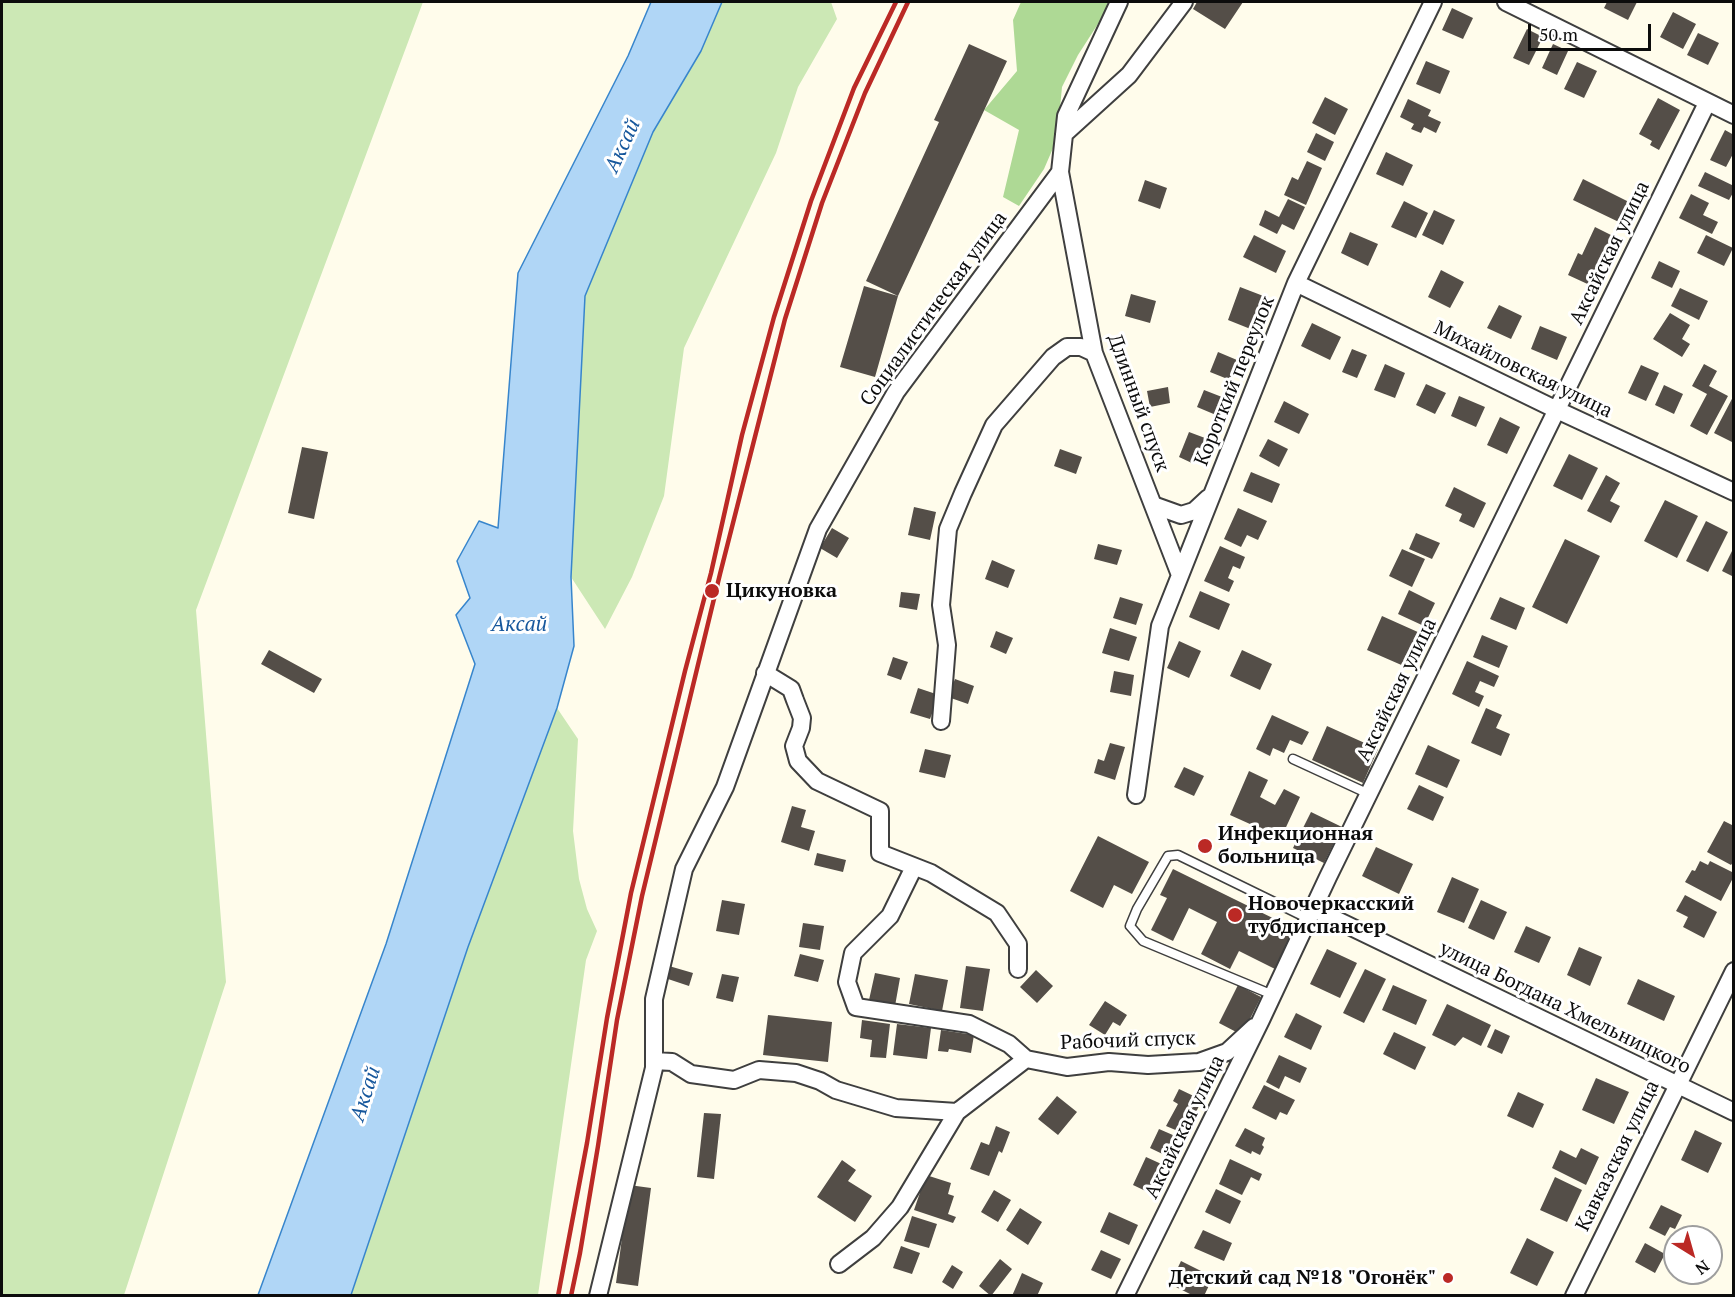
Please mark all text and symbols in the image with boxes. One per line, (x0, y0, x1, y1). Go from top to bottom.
scale bar (1531, 12, 1654, 50)
text: 50 m (1539, 22, 1578, 46)
water label: Аксай (600, 115, 646, 177)
street label: Аксайская улица (1565, 177, 1655, 329)
street label: Социалистическая улица (855, 207, 1013, 411)
street label: Короткий переулок (1190, 293, 1280, 469)
street label: Михайловская улица (1430, 316, 1616, 424)
street label: Длинный спуск (1102, 331, 1174, 475)
place label: Цикуновка (726, 579, 837, 603)
marker: Цикуновка (703, 582, 721, 600)
water label: Аксай (491, 612, 547, 638)
street label: Аксайская улица (1352, 614, 1442, 766)
place label: Инфекционная больница (1218, 822, 1373, 869)
marker: Инфекционная больница (1196, 837, 1214, 855)
place label: Новочеркасский тубдиспансер (1248, 892, 1414, 939)
marker: Новочеркасский тубдиспансер (1226, 906, 1244, 924)
street label: улица Богдана Хмельницкого (1435, 937, 1695, 1079)
street label: Рабочий спуск (1060, 1027, 1196, 1055)
street label: Аксайская улица (1140, 1051, 1230, 1203)
water label: Аксай (345, 1063, 387, 1125)
street label: Кавказская улица (1571, 1077, 1665, 1235)
north arrow (1663, 1225, 1723, 1285)
text: N (1691, 1255, 1714, 1280)
place label: Детский сад №18 "Огонёк" (1169, 1266, 1436, 1290)
marker: Детский сад №18 "Огонёк" (1441, 1271, 1455, 1285)

